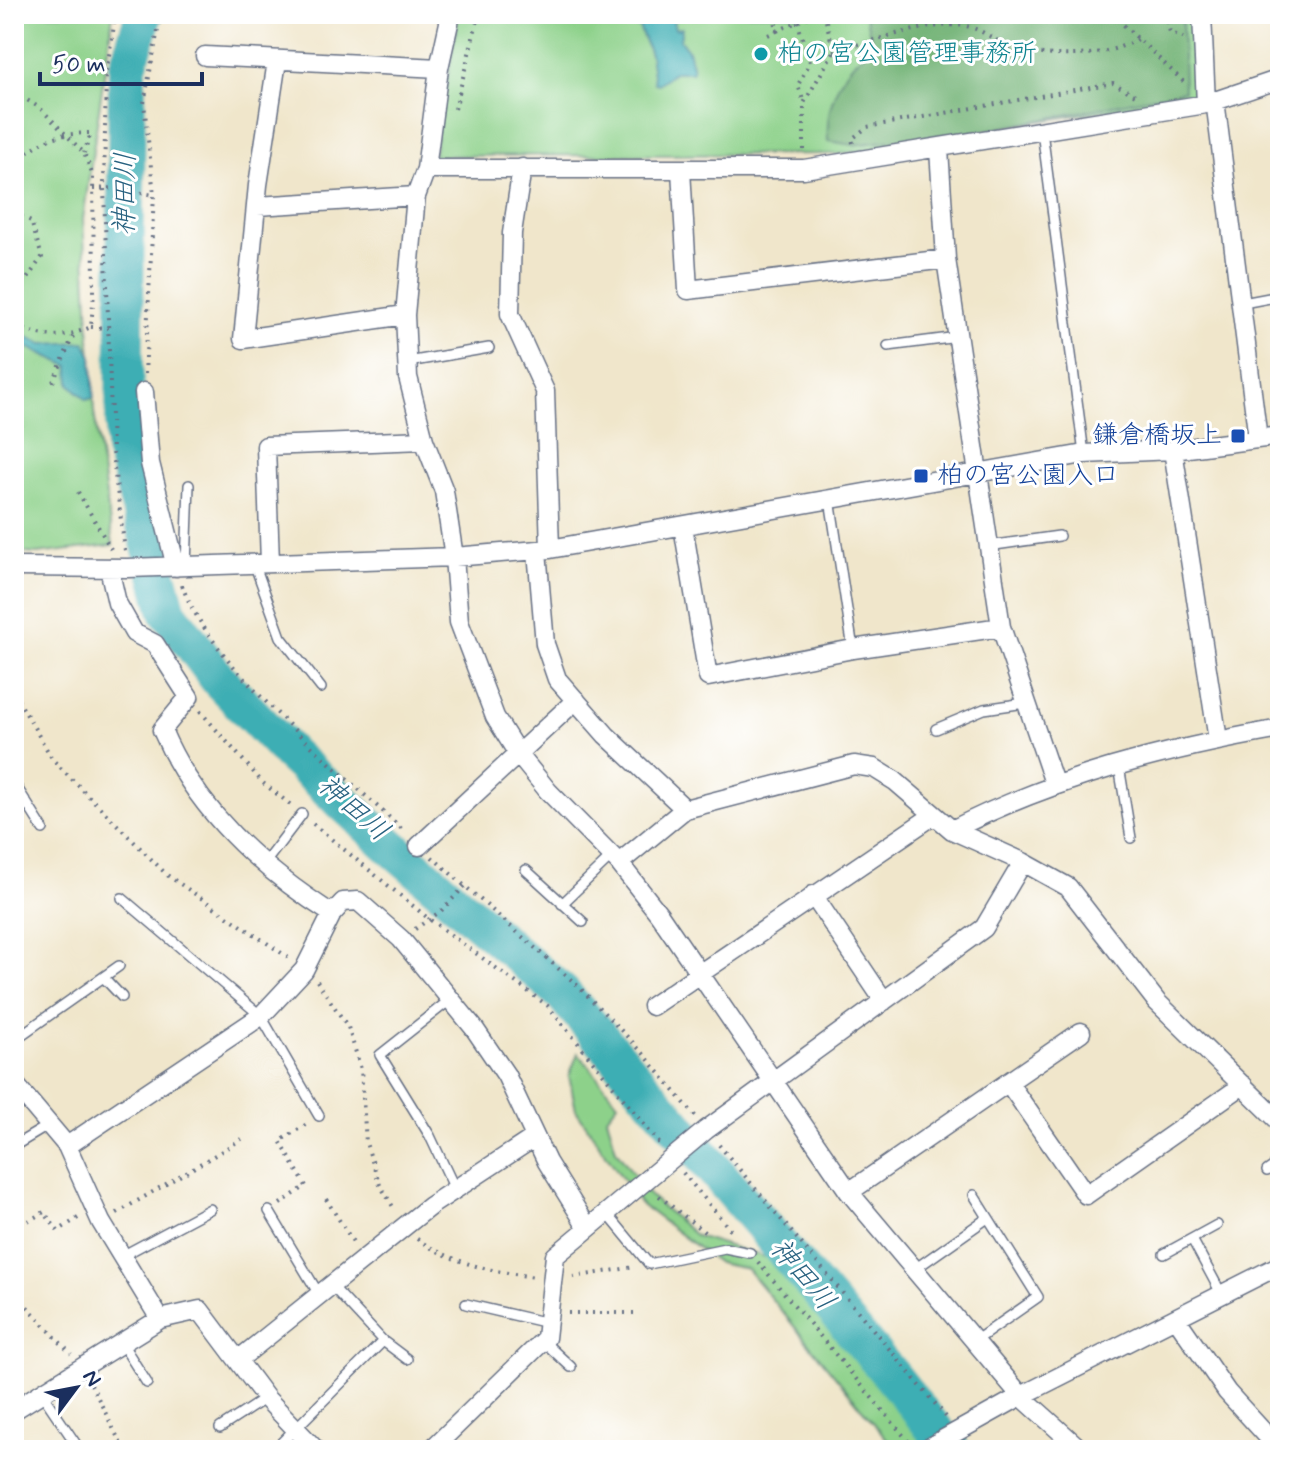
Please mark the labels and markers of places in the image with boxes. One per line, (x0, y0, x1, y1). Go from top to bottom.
place label: 柏の宮公園管理事務所 (777, 37, 1037, 71)
marker: 柏の宮公園管理事務所 (752, 45, 770, 63)
place label: 鎌倉橋坂上 (1092, 419, 1222, 453)
marker: 鎌倉橋坂上 (1229, 427, 1247, 445)
place label: 柏の宮公園入口 (937, 459, 1119, 493)
marker: 柏の宮公園入口 (912, 467, 930, 485)

